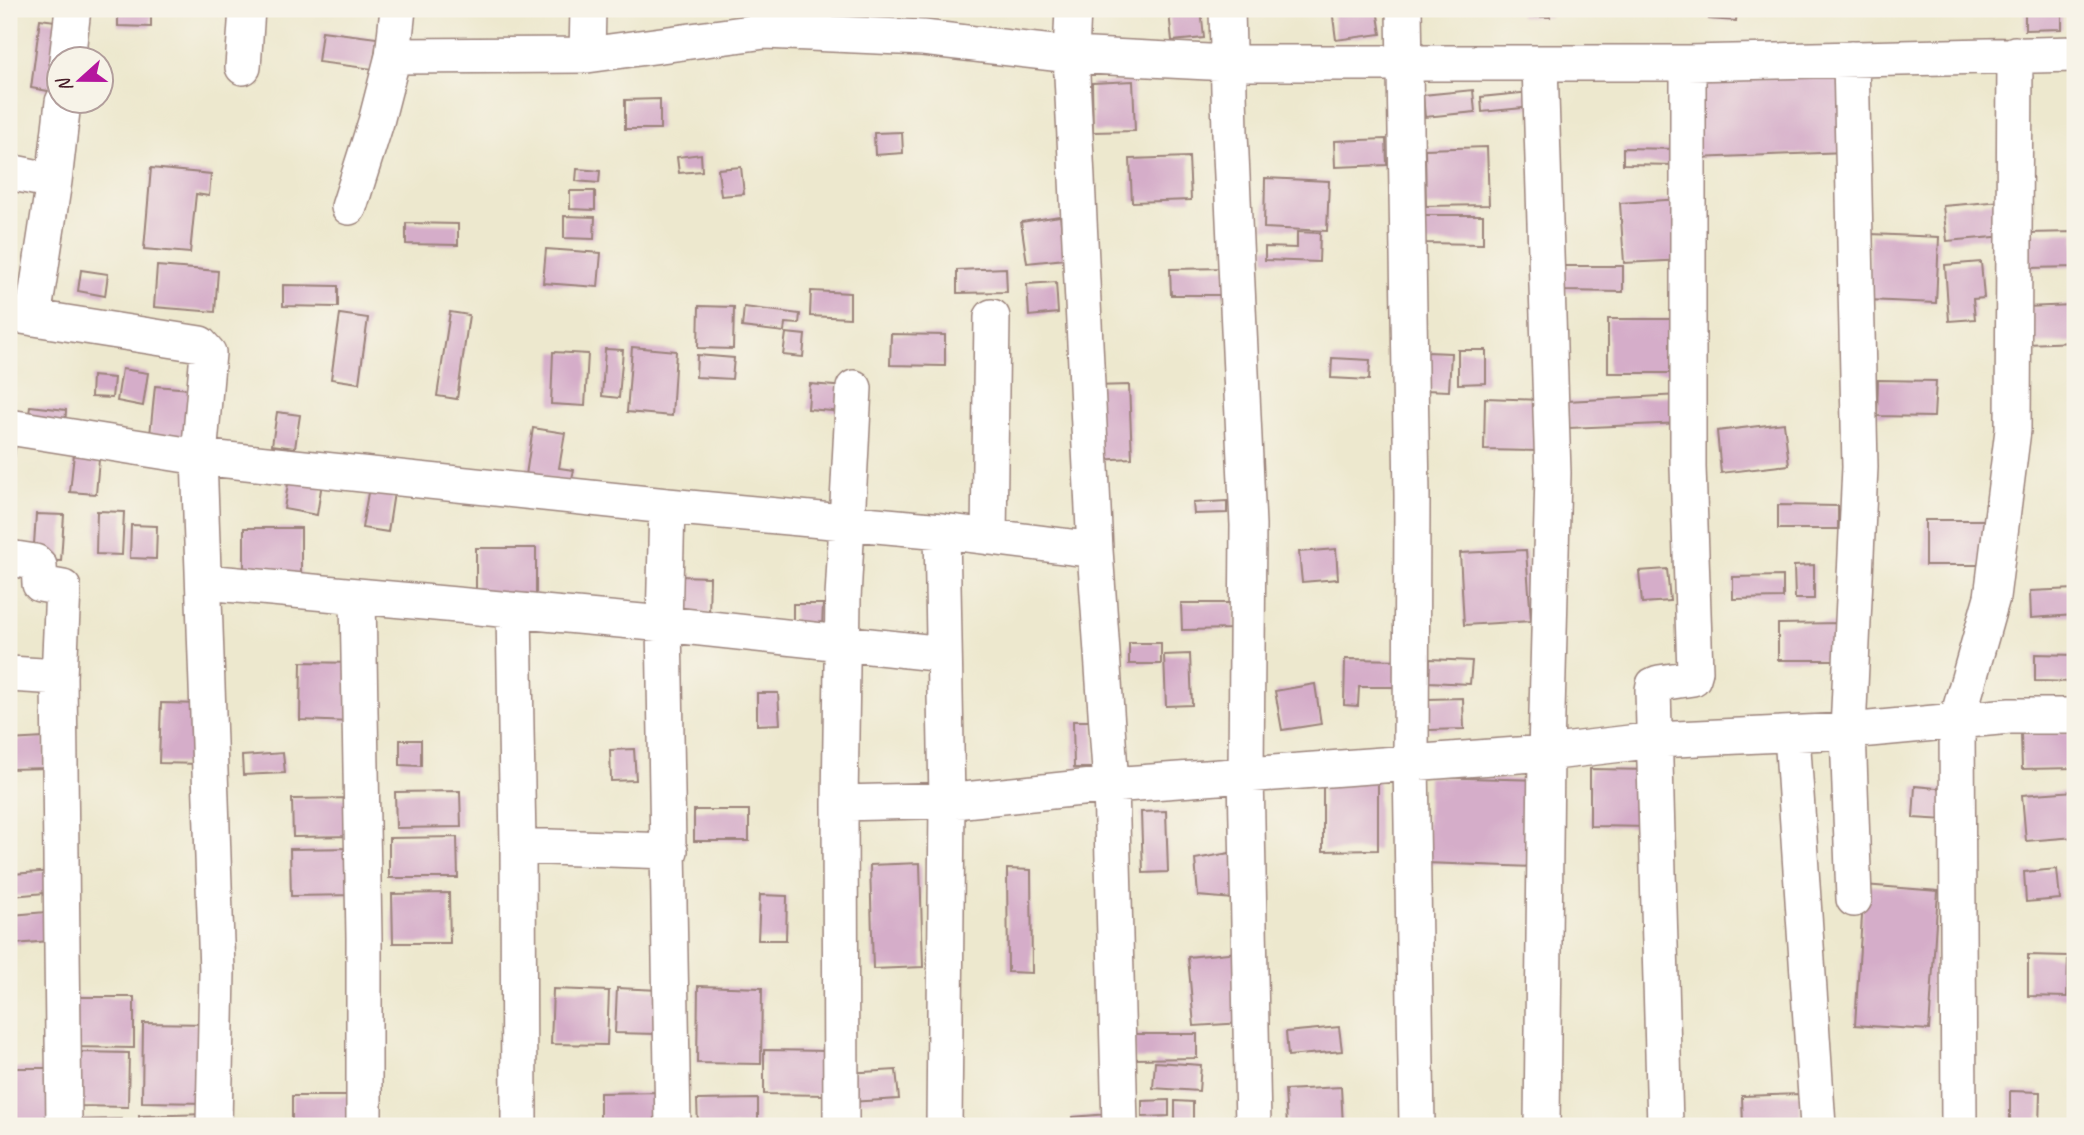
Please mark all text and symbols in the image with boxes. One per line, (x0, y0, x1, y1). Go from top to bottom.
north arrow (46, 46, 116, 116)
text: N (51, 73, 78, 96)

